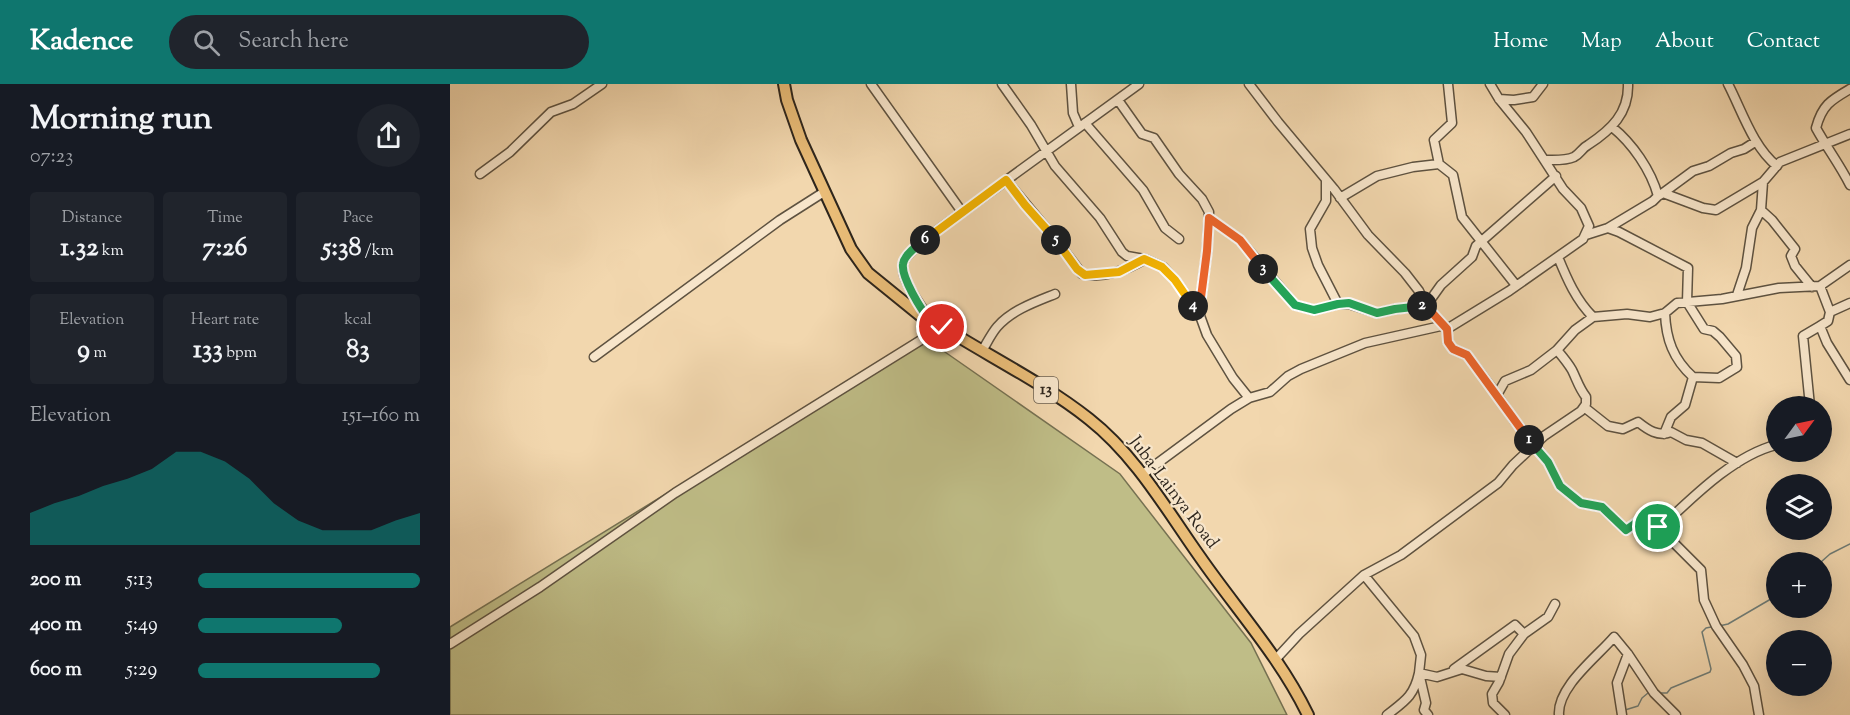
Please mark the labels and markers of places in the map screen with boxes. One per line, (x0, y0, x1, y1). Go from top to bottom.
pin: 6 (910, 225, 940, 255)
pin: 5 (1041, 225, 1071, 255)
pin: 3 (1248, 254, 1278, 284)
pin: 4 (1178, 291, 1208, 321)
pin: 2 (1407, 291, 1437, 321)
pin (916, 301, 967, 352)
pin: 1 (1514, 425, 1544, 455)
pin (1632, 501, 1683, 552)

